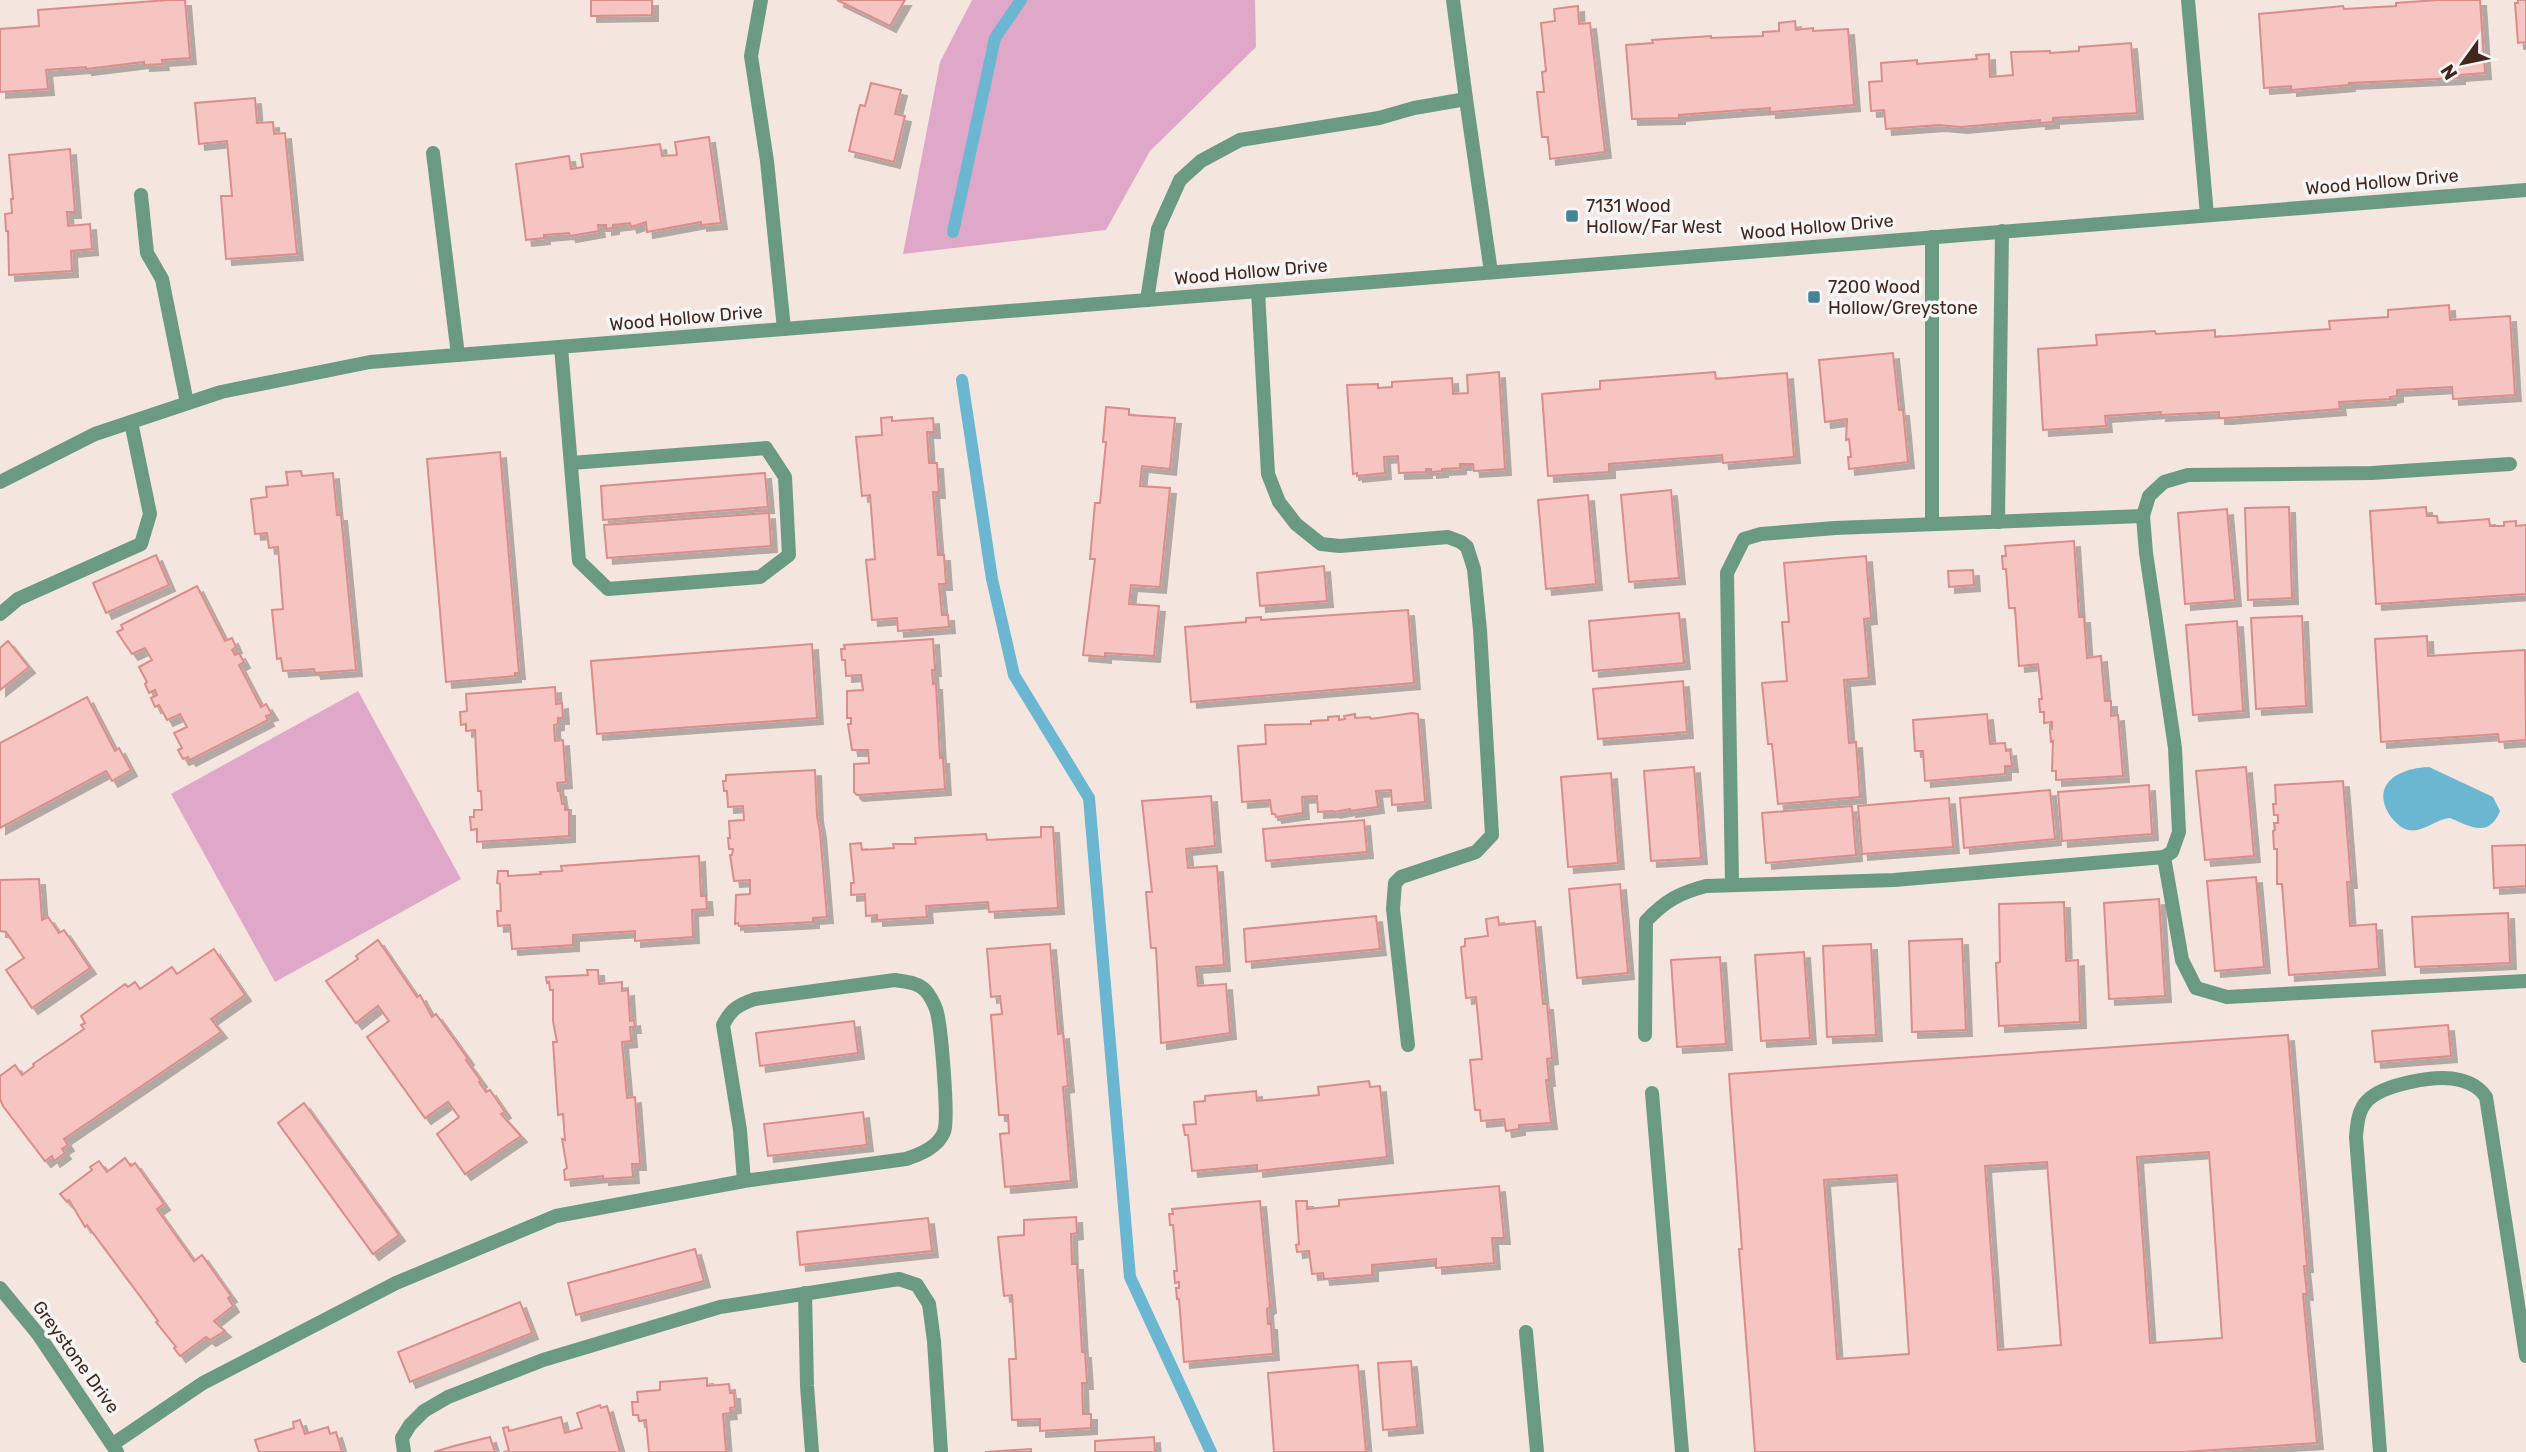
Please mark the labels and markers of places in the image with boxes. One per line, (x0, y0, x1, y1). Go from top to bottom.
place label: 7131 Wood Hollow/Far West (1586, 195, 1722, 238)
marker: 7131 Wood Hollow/Far West (1564, 208, 1580, 224)
place label: 7200 Wood Hollow/Greystone (1828, 276, 1978, 319)
marker: 7200 Wood Hollow/Greystone (1806, 289, 1822, 305)

